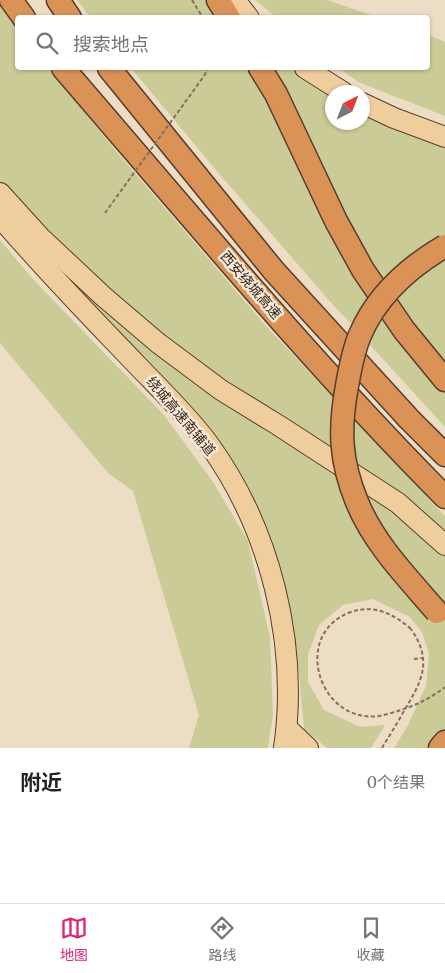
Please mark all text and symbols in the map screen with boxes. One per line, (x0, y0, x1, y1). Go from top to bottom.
search box (15, 15, 430, 70)
icon: search (33, 29, 61, 57)
text: 搜索地点 (73, 32, 149, 56)
north arrow (325, 85, 370, 130)
street label: 西安绕城高速 (217, 247, 285, 323)
street label: 绕城高速南辅道 (143, 373, 219, 459)
text: 附近 (20, 769, 62, 796)
text: 0个结果 (367, 772, 425, 792)
tab: 地图 (60, 914, 88, 964)
tab: 路线 (208, 914, 236, 964)
tab: 收藏 (357, 914, 385, 964)

